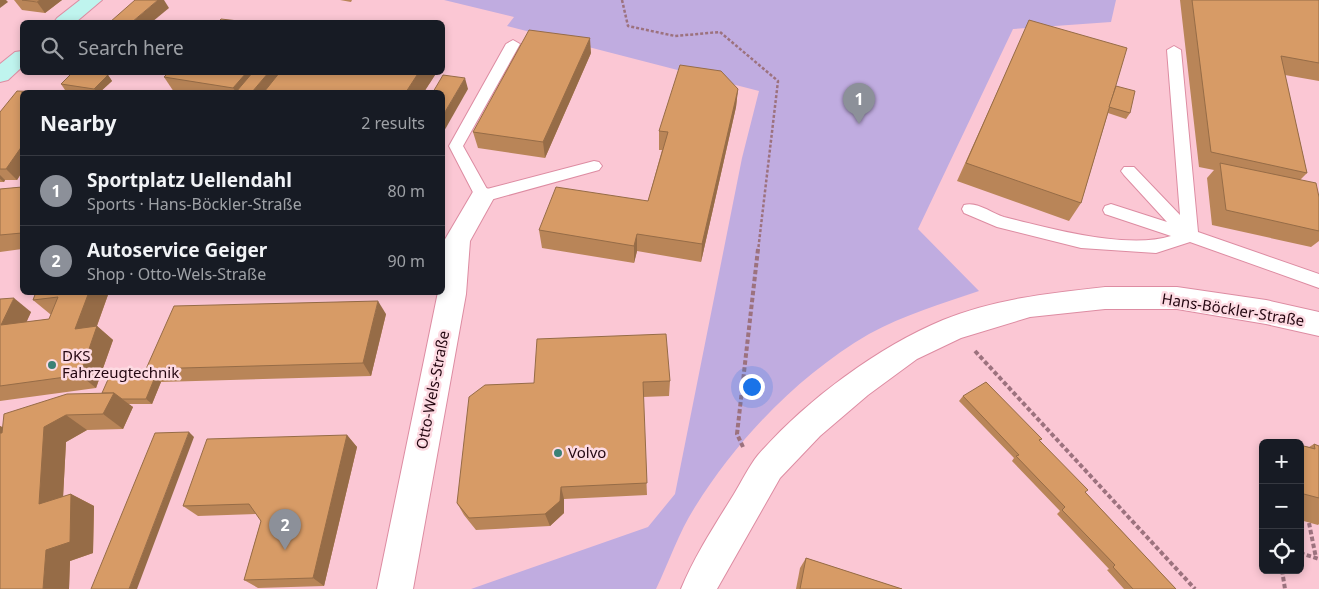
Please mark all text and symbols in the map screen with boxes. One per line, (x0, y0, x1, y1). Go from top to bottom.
search box (20, 20, 445, 75)
icon: search (38, 34, 66, 62)
text: Search here (78, 35, 184, 61)
pin: 1 (843, 83, 875, 124)
text: Nearby (40, 109, 116, 137)
text: 2 results (361, 112, 425, 134)
text: Sportplatz Uellendahl (87, 167, 292, 193)
text: 1 (51, 180, 61, 202)
text: 80 m (388, 180, 425, 202)
text: Sports · Hans-Böckler-Straße (87, 193, 302, 215)
text: Autoservice Geiger (87, 237, 267, 263)
text: 2 (51, 250, 61, 272)
text: 90 m (388, 250, 425, 272)
text: Shop · Otto-Wels-Straße (87, 263, 266, 285)
street label: Hans-Böckler-Straße (1160, 288, 1306, 330)
street label: Otto-Wels-Straße (411, 329, 453, 451)
place label: DKS Fahrzeugtechnik (62, 345, 179, 382)
marker: DKS Fahrzeugtechnik (46, 359, 58, 371)
your location (739, 374, 765, 400)
map controls (1259, 439, 1304, 574)
button: + (1259, 439, 1304, 484)
place label: Volvo (568, 442, 606, 462)
marker: Volvo (552, 447, 564, 459)
button: − (1259, 484, 1304, 529)
pin: 2 (269, 509, 301, 550)
button: locate (1259, 529, 1304, 574)

